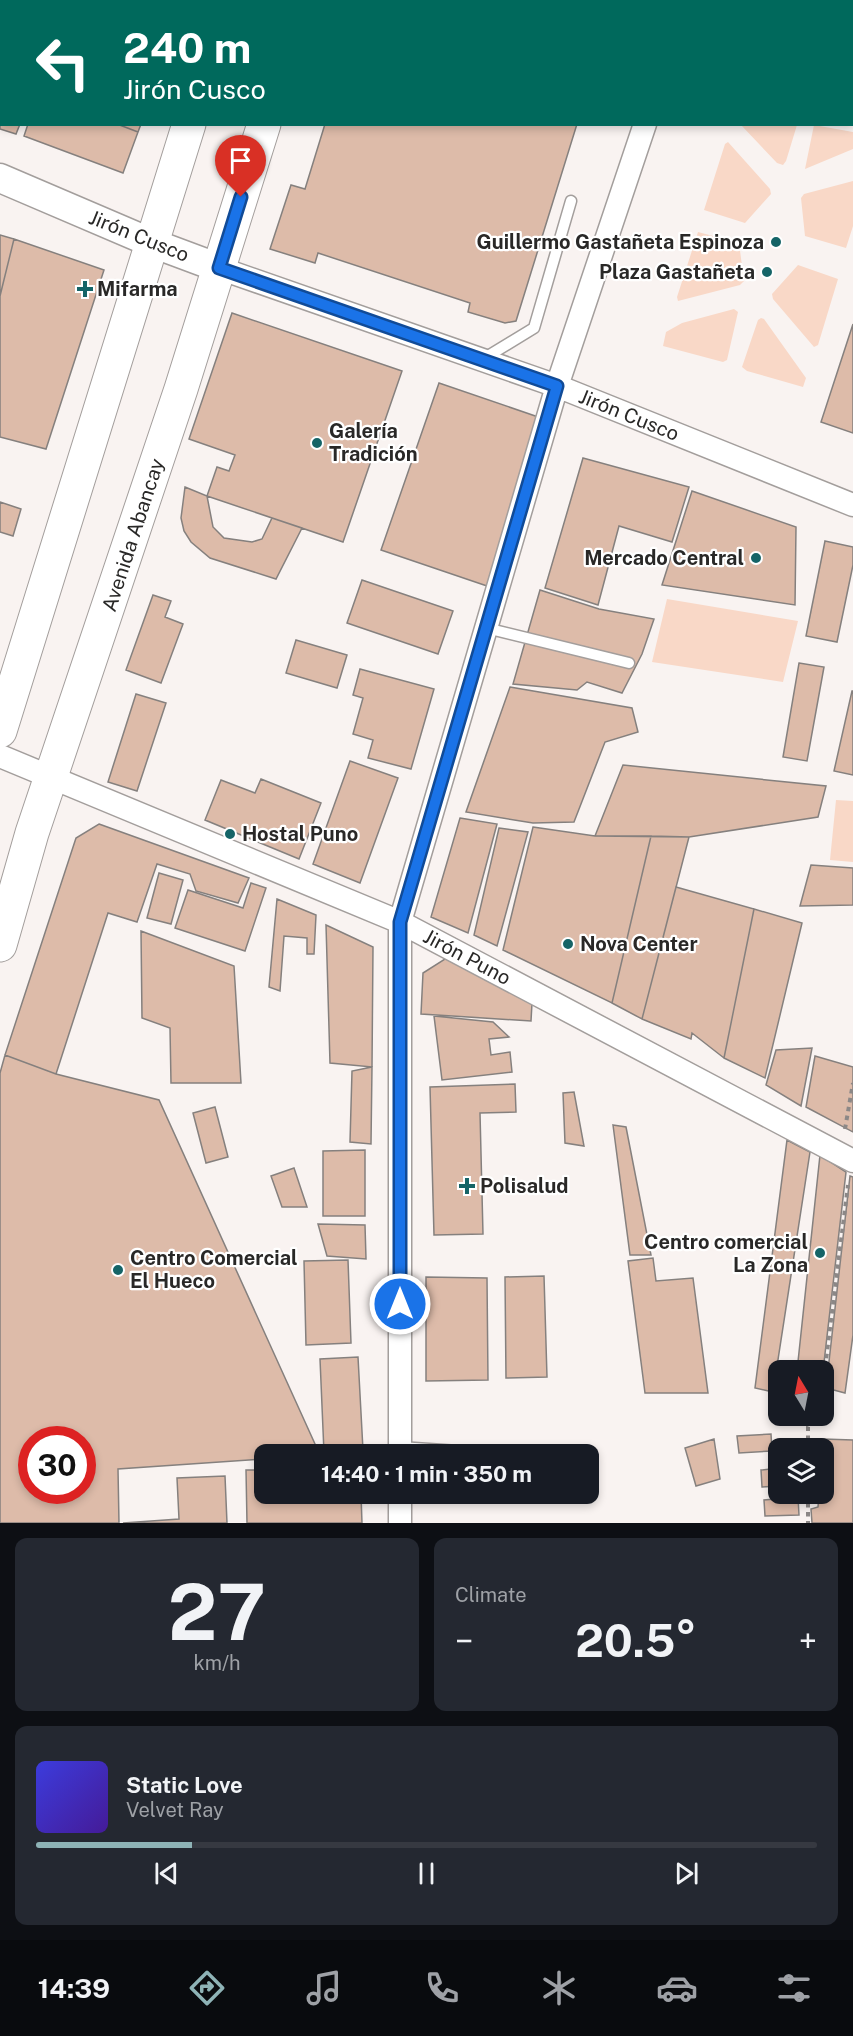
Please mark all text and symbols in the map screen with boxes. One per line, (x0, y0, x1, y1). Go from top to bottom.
text: 240 m (123, 23, 251, 72)
icon: left (24, 24, 102, 102)
text: Jirón Cusco (123, 73, 266, 105)
pin (215, 135, 266, 197)
icon: arrive (224, 144, 257, 177)
street label: Jirón Cusco (85, 205, 193, 267)
place label: Guillermo Gastañeta Espinoza (477, 230, 764, 254)
marker: Guillermo Gastañeta Espinoza (769, 235, 783, 249)
place label: Plaza Gastañeta (599, 260, 755, 284)
marker: Plaza Gastañeta (760, 265, 774, 279)
place label: Mifarma (97, 277, 178, 301)
marker: Mifarma (78, 282, 92, 296)
street label: Jirón Cusco (575, 384, 683, 446)
place label: Galería Tradición (329, 419, 418, 466)
marker: Galería Tradición (310, 436, 324, 450)
street label: Avenida Abancay (97, 455, 169, 614)
place label: Mercado Central (584, 546, 744, 570)
marker: Mercado Central (749, 551, 763, 565)
place label: Hostal Puno (242, 822, 358, 846)
marker: Hostal Puno (223, 827, 237, 841)
street label: Jirón Puno (419, 924, 515, 990)
place label: Nova Center (580, 932, 698, 956)
marker: Nova Center (561, 937, 575, 951)
place label: Polisalud (480, 1174, 568, 1198)
marker: Polisalud (458, 1177, 476, 1195)
place label: Centro comercial La Zona (644, 1230, 808, 1277)
place label: Centro Comercial El Hueco (130, 1246, 298, 1293)
marker: Centro comercial La Zona (813, 1246, 827, 1260)
marker: Centro Comercial El Hueco (111, 1263, 125, 1277)
position arrow (368, 1272, 432, 1336)
north arrow (768, 1360, 834, 1426)
map controls (768, 1360, 834, 1504)
speed limit sign: 30 (18, 1426, 96, 1504)
button: layers (768, 1438, 834, 1504)
text: 14:40 · 1 min · 350 m (321, 1461, 532, 1487)
text: 27 (168, 1566, 266, 1658)
text: Climate (455, 1583, 527, 1607)
text: 20.5° (575, 1614, 697, 1667)
text: − (455, 1622, 473, 1660)
text: + (799, 1622, 817, 1660)
text: km/h (193, 1651, 241, 1675)
text: Static Love (126, 1772, 243, 1798)
text: Velvet Ray (126, 1798, 224, 1822)
icon: previous (150, 1857, 183, 1890)
icon: pause (410, 1857, 443, 1890)
icon: next (670, 1857, 703, 1890)
icon: directions (186, 1967, 228, 2009)
icon: music (303, 1967, 345, 2009)
icon: phone (421, 1967, 463, 2009)
icon: climate (538, 1967, 580, 2009)
icon: car (656, 1967, 698, 2009)
icon: filters (773, 1967, 815, 2009)
text: 14:39 (38, 1972, 110, 2004)

